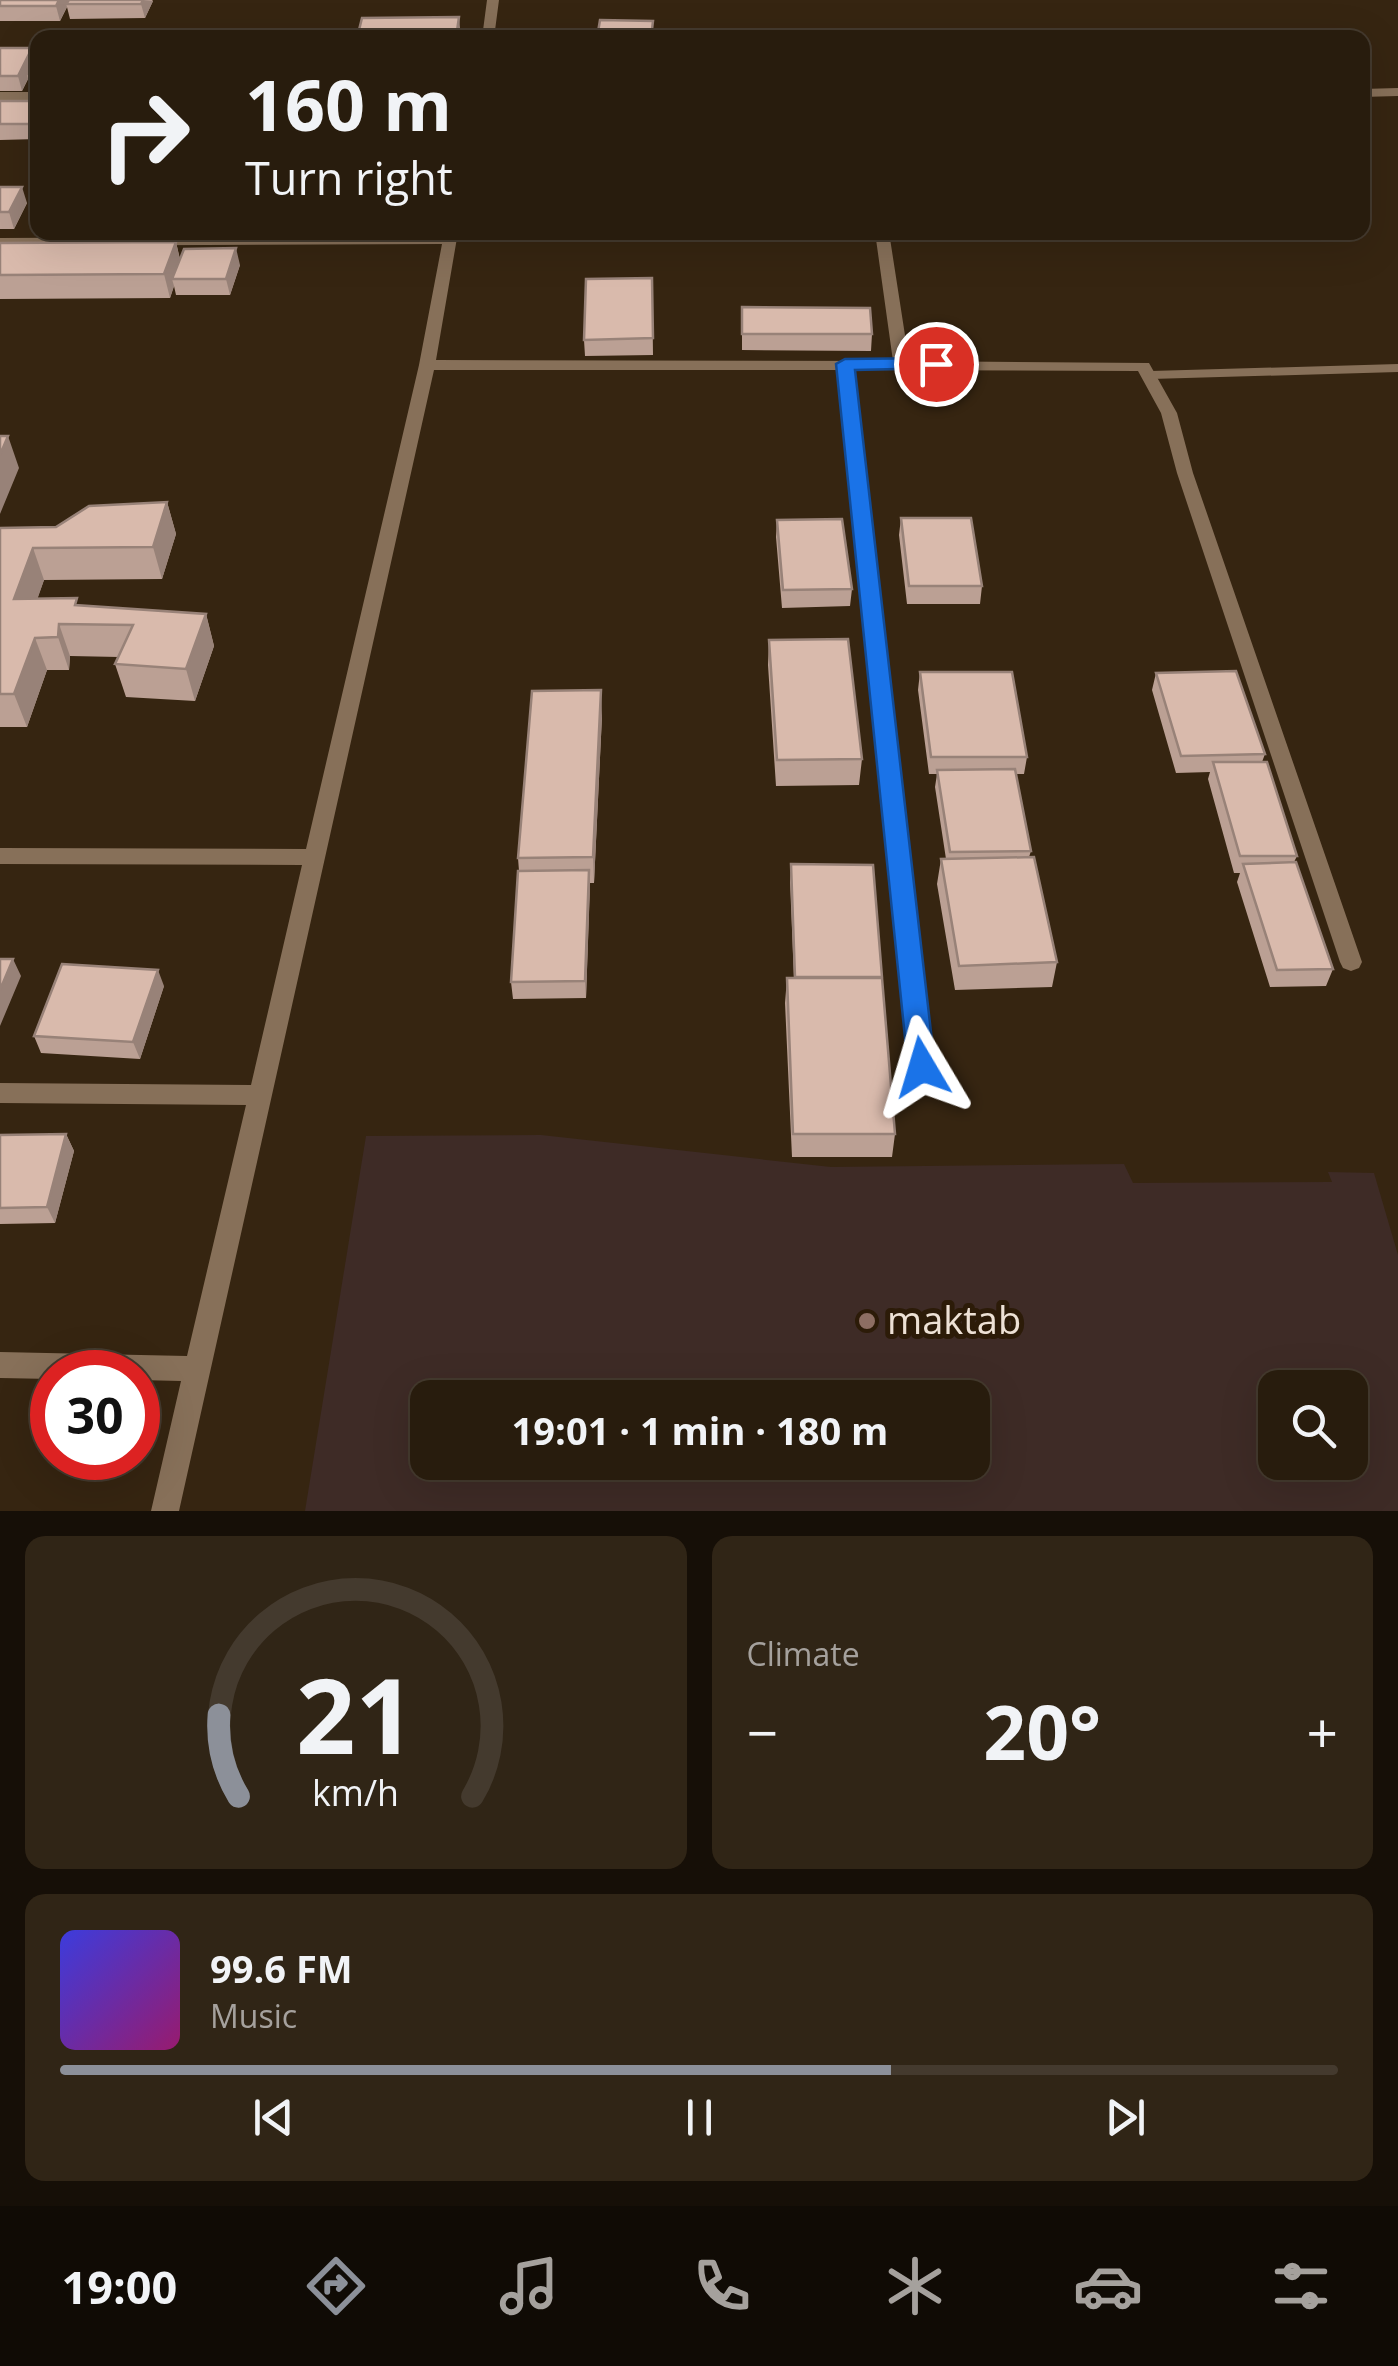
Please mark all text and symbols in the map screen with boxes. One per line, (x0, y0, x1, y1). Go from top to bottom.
text: 160 m (245, 56, 452, 152)
icon: right (80, 70, 210, 200)
text: Turn right (245, 147, 453, 208)
pin (894, 322, 979, 407)
icon: arrive (909, 337, 964, 392)
position arrow (870, 1015, 974, 1119)
place label: maktab (887, 1293, 1021, 1345)
marker: maktab (856, 1310, 878, 1332)
speed limit sign: 30 (30, 1350, 160, 1480)
map controls (1258, 1370, 1368, 1480)
button: search (1258, 1370, 1368, 1480)
text: 19:01 · 1 min · 180 m (512, 1404, 888, 1456)
text: Climate (747, 1632, 860, 1675)
text: 21 (296, 1643, 415, 1784)
text: 20° (983, 1680, 1101, 1782)
text: − (747, 1694, 778, 1769)
text: + (1307, 1694, 1338, 1769)
text: km/h (312, 1768, 399, 1816)
text: 99.6 FM (210, 1942, 353, 1994)
text: Music (210, 1994, 297, 2037)
icon: previous (246, 2090, 301, 2145)
icon: pause (672, 2090, 727, 2145)
icon: next (1098, 2090, 1153, 2145)
icon: directions (301, 2251, 371, 2321)
icon: music (494, 2251, 564, 2321)
icon: phone (687, 2251, 757, 2321)
icon: climate (880, 2251, 950, 2321)
icon: car (1073, 2251, 1143, 2321)
icon: filters (1266, 2251, 1336, 2321)
text: 19:00 (62, 2256, 177, 2317)

